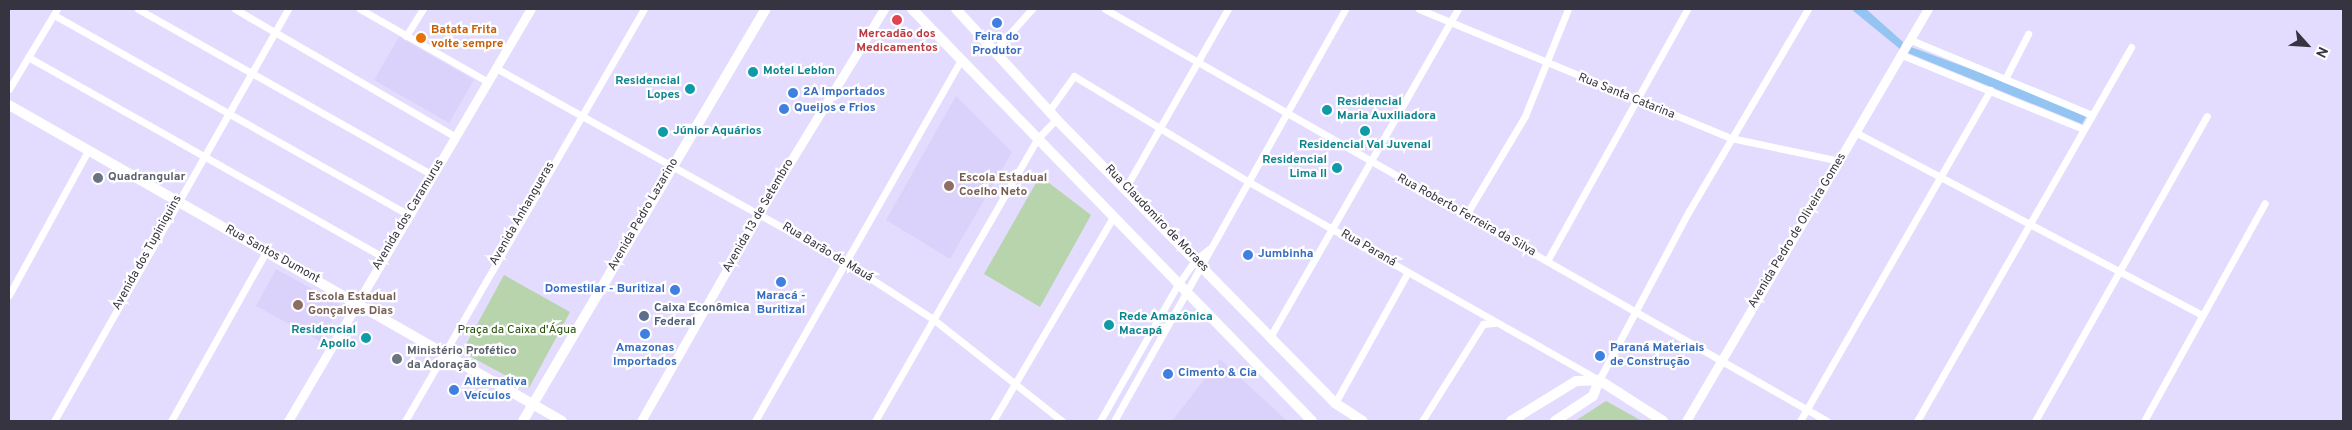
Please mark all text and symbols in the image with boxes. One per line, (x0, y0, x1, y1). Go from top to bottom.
marker: Mercadão dos Medicamentos (891, 14, 903, 26)
marker: Feira do Produtor (991, 17, 1003, 29)
north arrow (2282, 20, 2332, 70)
place label: Batata Frita volte sempre (431, 24, 503, 52)
place label: Mercadão dos Medicamentos (856, 28, 938, 56)
place label: Feira do Produtor (972, 31, 1022, 59)
marker: Batata Frita volte sempre (415, 32, 427, 44)
text: N (2311, 44, 2331, 60)
place label: Motel Leblon (763, 65, 835, 79)
marker: Motel Leblon (747, 66, 759, 78)
street label: Rua Santa Catarina (1575, 71, 1677, 123)
place label: Residencial Lopes (615, 75, 680, 103)
marker: Residencial Lopes (684, 83, 696, 95)
place label: 2A Importados (803, 86, 886, 100)
marker: 2A Importados (787, 87, 799, 99)
place label: Residencial Maria Auxiliadora (1337, 96, 1436, 124)
place label: Queijos e Frios (794, 102, 876, 116)
marker: Queijos e Frios (778, 103, 790, 115)
marker: Residencial Maria Auxiliadora (1321, 104, 1333, 116)
place label: Júnior Aquários (673, 125, 762, 139)
marker: Residencial Val Juvenal (1359, 125, 1371, 137)
marker: Júnior Aquários (657, 126, 669, 138)
place label: Residencial Val Juvenal (1299, 139, 1431, 153)
street label: Avenida Pedro de Oliveira Gomes (1746, 151, 1850, 311)
place label: Residencial Lima II (1262, 154, 1327, 182)
street label: Avenida Pedro Lazarino (606, 156, 682, 274)
street label: Avenida dos Caramurus (370, 157, 448, 273)
street label: Avenida 13 de Setembro (721, 157, 797, 275)
street label: Avenida Anhangueras (487, 160, 559, 268)
street label: Rua Claudomiro de Moraes (1101, 162, 1211, 276)
marker: Residencial Lima II (1331, 162, 1343, 174)
place label: Quadrangular (108, 171, 186, 185)
marker: Quadrangular (92, 172, 104, 184)
place label: Escola Estadual Coelho Neto (959, 172, 1047, 200)
street label: Rua Roberto Ferreira da Silva (1394, 172, 1538, 260)
marker: Escola Estadual Coelho Neto (943, 180, 955, 192)
street label: Avenida dos Tupiniquins (110, 193, 186, 313)
street label: Rua Barão de Mauá (779, 220, 875, 286)
street label: Rua Santos Dumont (222, 223, 322, 287)
street label: Rua Paraná (1338, 227, 1398, 271)
place label: Jumbinha (1258, 248, 1314, 262)
marker: Jumbinha (1242, 249, 1254, 261)
marker: Maracá - Buritizal (775, 276, 787, 288)
place label: Domestilar - Buritizal (545, 283, 665, 297)
marker: Domestilar - Buritizal (669, 284, 681, 296)
place label: Maracá - Buritizal (756, 290, 806, 318)
place label: Escola Estadual Gonçalves Dias (308, 291, 396, 319)
marker: Escola Estadual Gonçalves Dias (292, 299, 304, 311)
place label: Caixa Econômica Federal (654, 302, 749, 330)
marker: Caixa Econômica Federal (638, 310, 650, 322)
place label: Rede Amazônica Macapá (1119, 311, 1213, 339)
marker: Rede Amazônica Macapá (1103, 319, 1115, 331)
place label: Residencial Apollo (291, 324, 356, 352)
park label: Praça da Caixa d'Água (458, 324, 576, 338)
marker: Amazonas Importados (639, 328, 651, 340)
marker: Residencial Apollo (360, 332, 372, 344)
place label: Amazonas Importados (613, 342, 677, 370)
place label: Paraná Materiais de Construção (1610, 342, 1704, 370)
place label: Ministério Profético da Adoração (407, 345, 517, 373)
marker: Paraná Materiais de Construção (1594, 350, 1606, 362)
marker: Ministério Profético da Adoração (391, 353, 403, 365)
place label: Cimento & Cia (1178, 367, 1257, 381)
marker: Cimento & Cia (1162, 368, 1174, 380)
place label: Alternativa Veículos (464, 376, 527, 404)
marker: Alternativa Veículos (448, 384, 460, 396)

